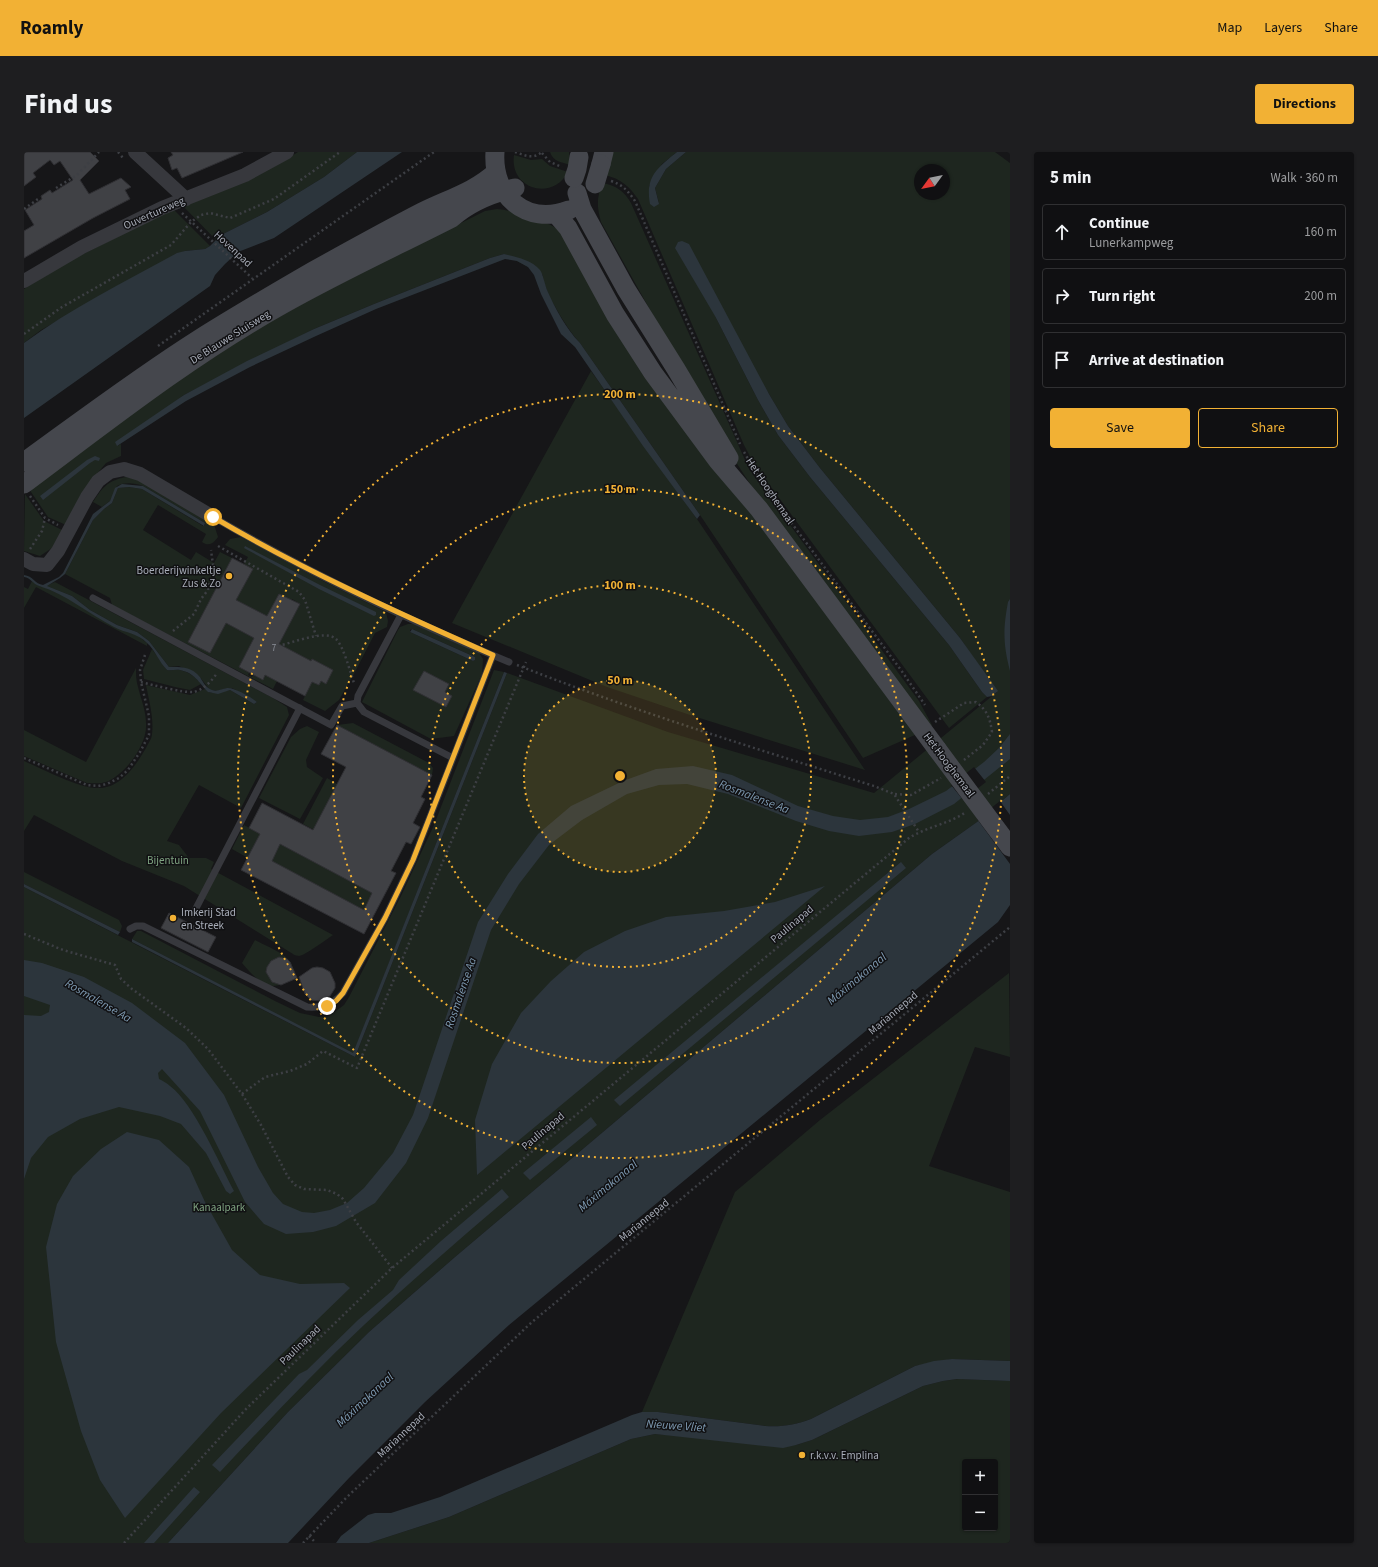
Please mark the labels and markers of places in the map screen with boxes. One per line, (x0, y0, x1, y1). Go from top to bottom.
place label: Boerderijwinkeltje Zus & Zo (137, 563, 222, 591)
marker: Boerderijwinkeltje Zus & Zo (224, 571, 234, 581)
centre of rings (613, 769, 627, 783)
place label: Imkerij Stad en Streek (181, 905, 236, 933)
marker: Imkerij Stad en Streek (168, 913, 178, 923)
place label: r.k.v.v. Emplina (810, 1448, 879, 1463)
marker: r.k.v.v. Emplina (797, 1450, 807, 1460)

